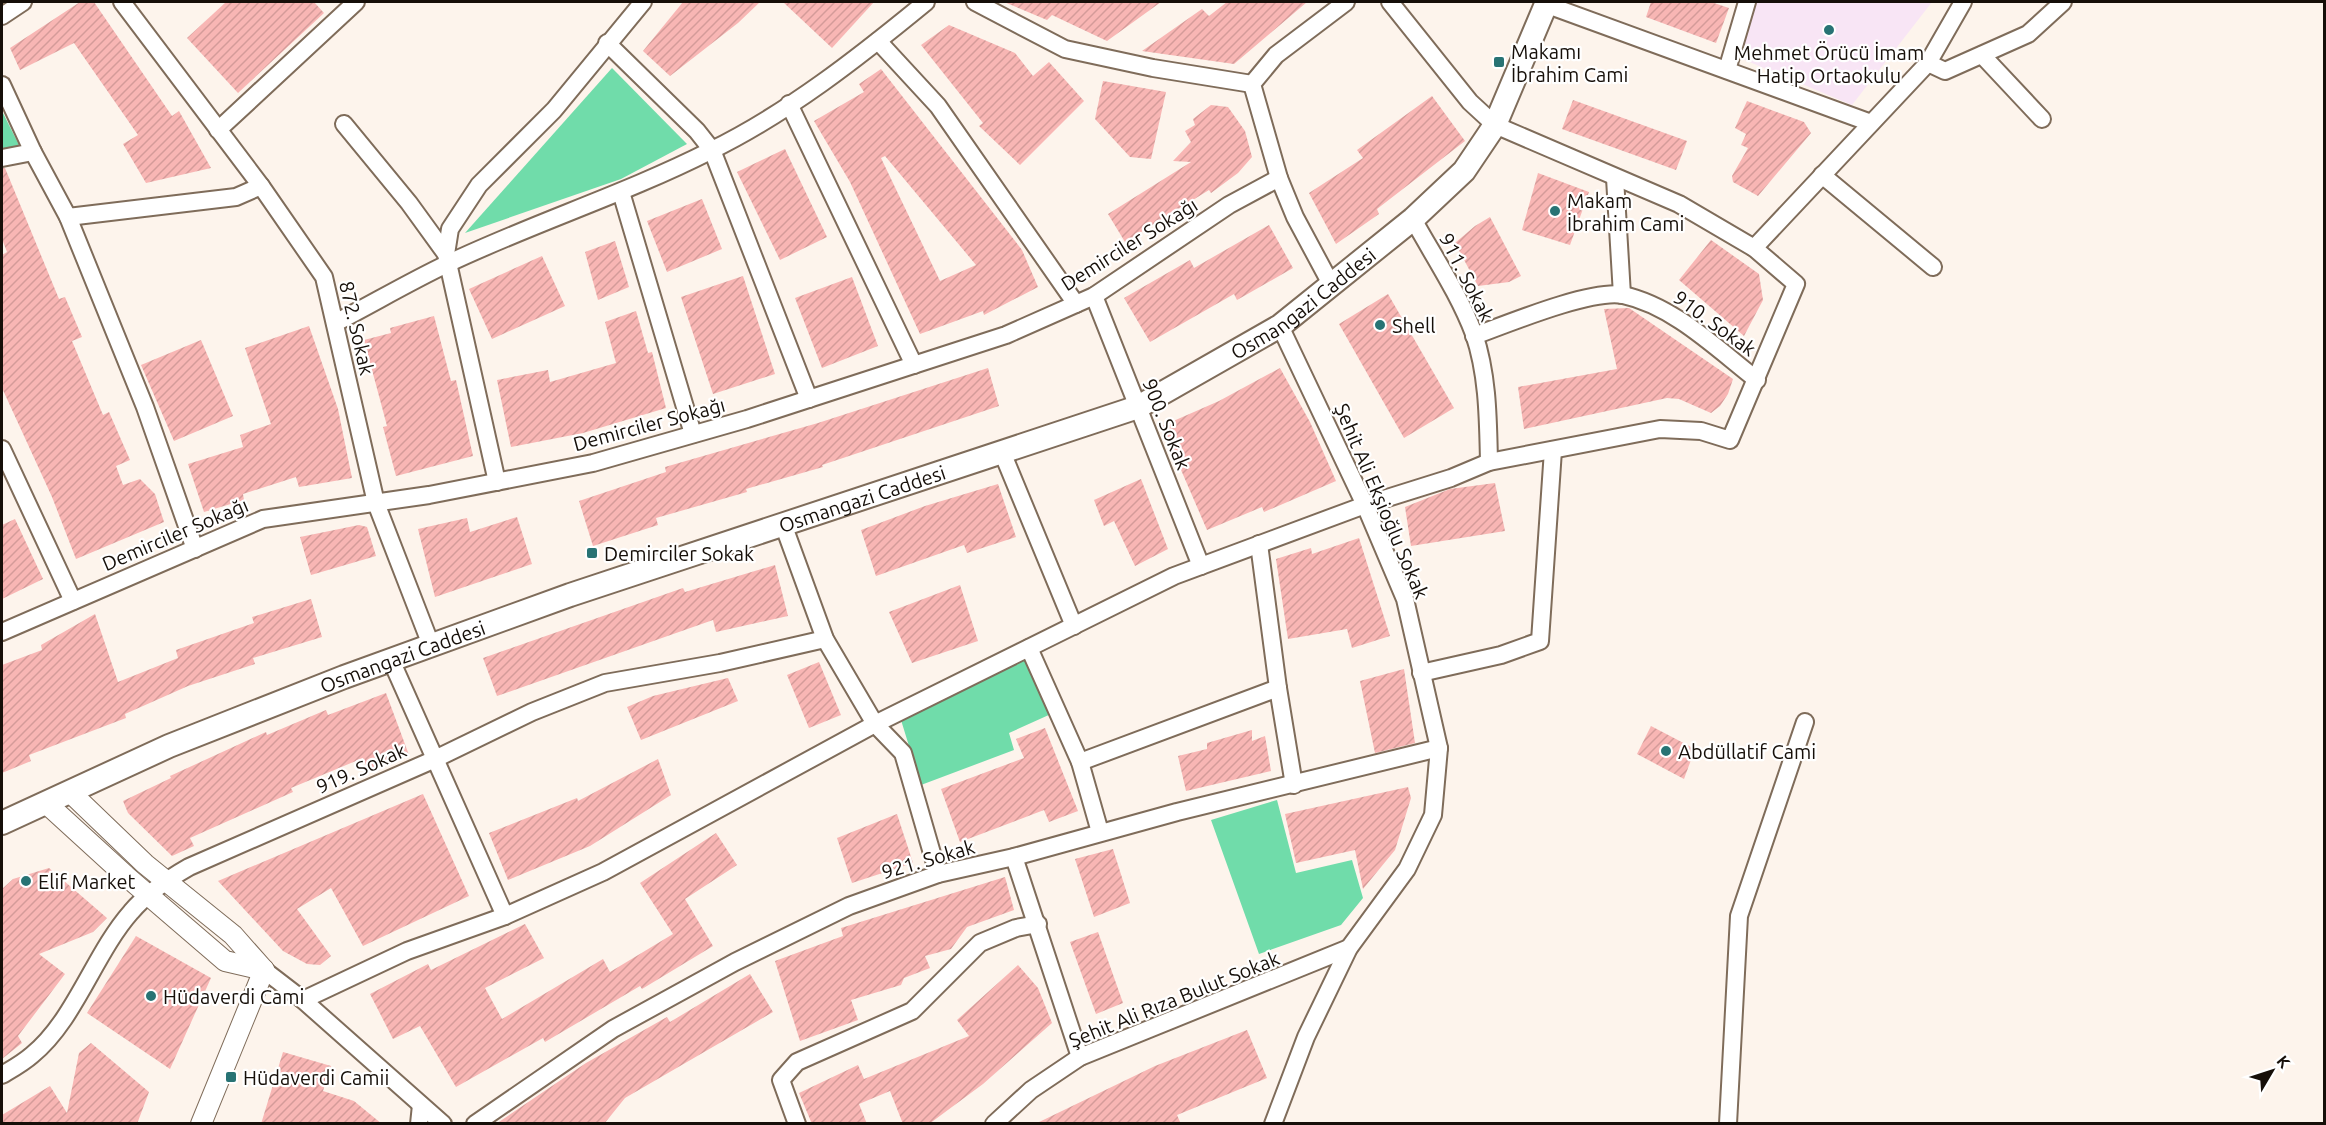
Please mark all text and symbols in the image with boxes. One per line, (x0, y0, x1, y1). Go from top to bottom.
marker: Mehmet Örücü İmam Hatip Ortaokulu (1822, 23, 1836, 37)
place label: Makamı İbrahim Cami (1511, 40, 1628, 86)
place label: Mehmet Örücü İmam Hatip Ortaokulu (1734, 41, 1924, 87)
marker: Makamı İbrahim Cami (1492, 55, 1506, 69)
place label: Makam İbrahim Cami (1567, 189, 1684, 235)
street label: Demirciler Sokağı (1057, 193, 1201, 295)
marker: Makam İbrahim Cami (1548, 204, 1562, 218)
street label: 911. Sokak (1435, 229, 1499, 325)
street label: Osmangazi Caddesi (1226, 243, 1380, 363)
street label: 872. Sokak (335, 279, 379, 377)
street label: 910. Sokak (1669, 285, 1761, 361)
place label: Shell (1392, 314, 1435, 337)
marker: Shell (1373, 318, 1387, 332)
street label: 900. Sokak (1138, 375, 1196, 473)
street label: Demirciler Sokağı (571, 393, 727, 455)
street label: Şehit Ali Ekşioğlu Sokak (1330, 400, 1434, 602)
street label: Osmangazi Caddesi (776, 460, 948, 537)
street label: Demirciler Sokağı (99, 493, 251, 575)
place label: Demirciler Sokak (604, 542, 754, 565)
marker: Demirciler Sokak (585, 546, 599, 560)
street label: Osmangazi Caddesi (316, 615, 488, 697)
street label: 919. Sokak (312, 738, 410, 798)
place label: Abdüllatif Cami (1678, 740, 1816, 763)
marker: Abdüllatif Cami (1659, 744, 1673, 758)
street label: 921. Sokak (879, 835, 977, 883)
place label: Elif Market (38, 870, 136, 893)
marker: Elif Market (19, 874, 33, 888)
street label: Şehit Ali Rıza Bulut Sokak (1065, 946, 1283, 1052)
place label: Hüdaverdi Cami (163, 985, 304, 1008)
marker: Hüdaverdi Cami (144, 989, 158, 1003)
north arrow (2242, 1041, 2302, 1101)
text: K (2273, 1052, 2294, 1072)
place label: Hüdaverdi Camii (243, 1066, 389, 1089)
marker: Hüdaverdi Camii (224, 1070, 238, 1084)

